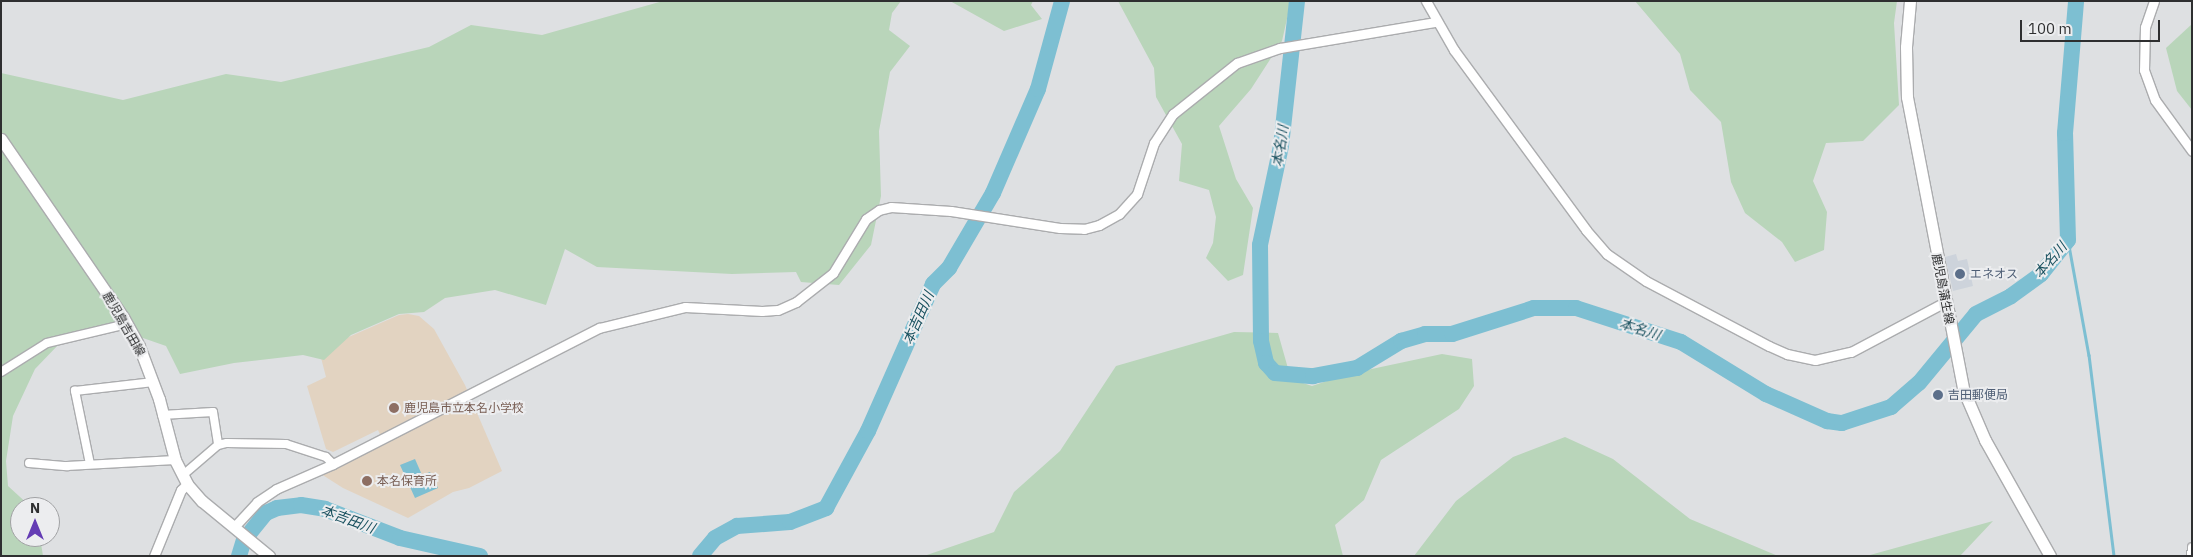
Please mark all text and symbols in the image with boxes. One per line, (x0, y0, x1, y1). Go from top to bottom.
scale bar (2023, 10, 2163, 42)
text: 100 m (2028, 19, 2072, 38)
water label: 本名川 (1268, 124, 1292, 168)
water label: 本名川 (2030, 239, 2070, 281)
street label: 鹿児島蒲生線 (1929, 252, 1957, 326)
place label: エネオス (1970, 267, 2018, 281)
marker: エネオス (1954, 268, 1966, 280)
street label: 鹿児島吉田線 (100, 289, 148, 359)
water label: 本吉田川 (899, 289, 937, 347)
water label: 本名川 (1617, 315, 1663, 343)
place label: 吉田郵便局 (1948, 388, 2008, 402)
marker: 吉田郵便局 (1932, 389, 1944, 401)
place label: 鹿児島市立本名小学校 (404, 401, 524, 415)
marker: 鹿児島市立本名小学校 (388, 402, 400, 414)
place label: 本名保育所 (377, 474, 437, 488)
marker: 本名保育所 (361, 475, 373, 487)
north arrow (10, 497, 60, 547)
text: N (30, 499, 40, 517)
water label: 本吉田川 (319, 502, 377, 536)

